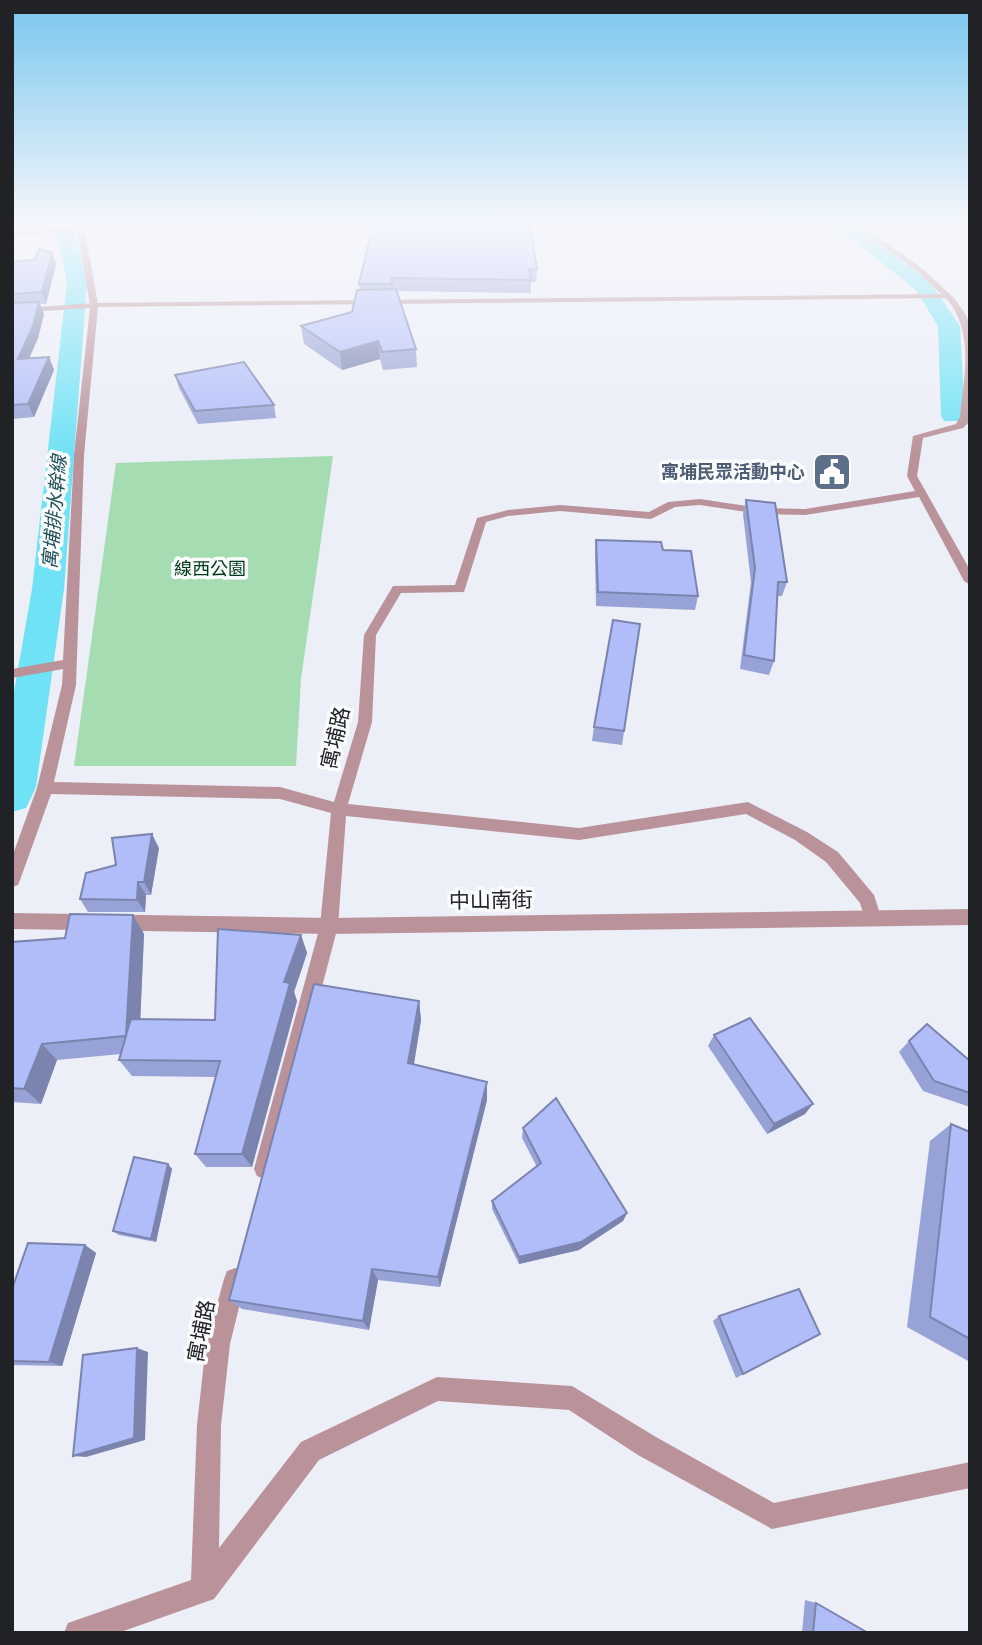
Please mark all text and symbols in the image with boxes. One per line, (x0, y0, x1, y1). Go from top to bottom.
public building icon: 寓埔民眾活動中心 (811, 451, 853, 493)
water label: 寓埔排水幹線 (39, 452, 71, 570)
place label: 寓埔民眾活動中心 (661, 461, 805, 483)
park label: 線西公園 (174, 558, 246, 580)
street label: 寓埔路 (317, 704, 355, 772)
street label: 中山南街 (449, 888, 533, 914)
street label: 寓埔路 (184, 1298, 220, 1364)

